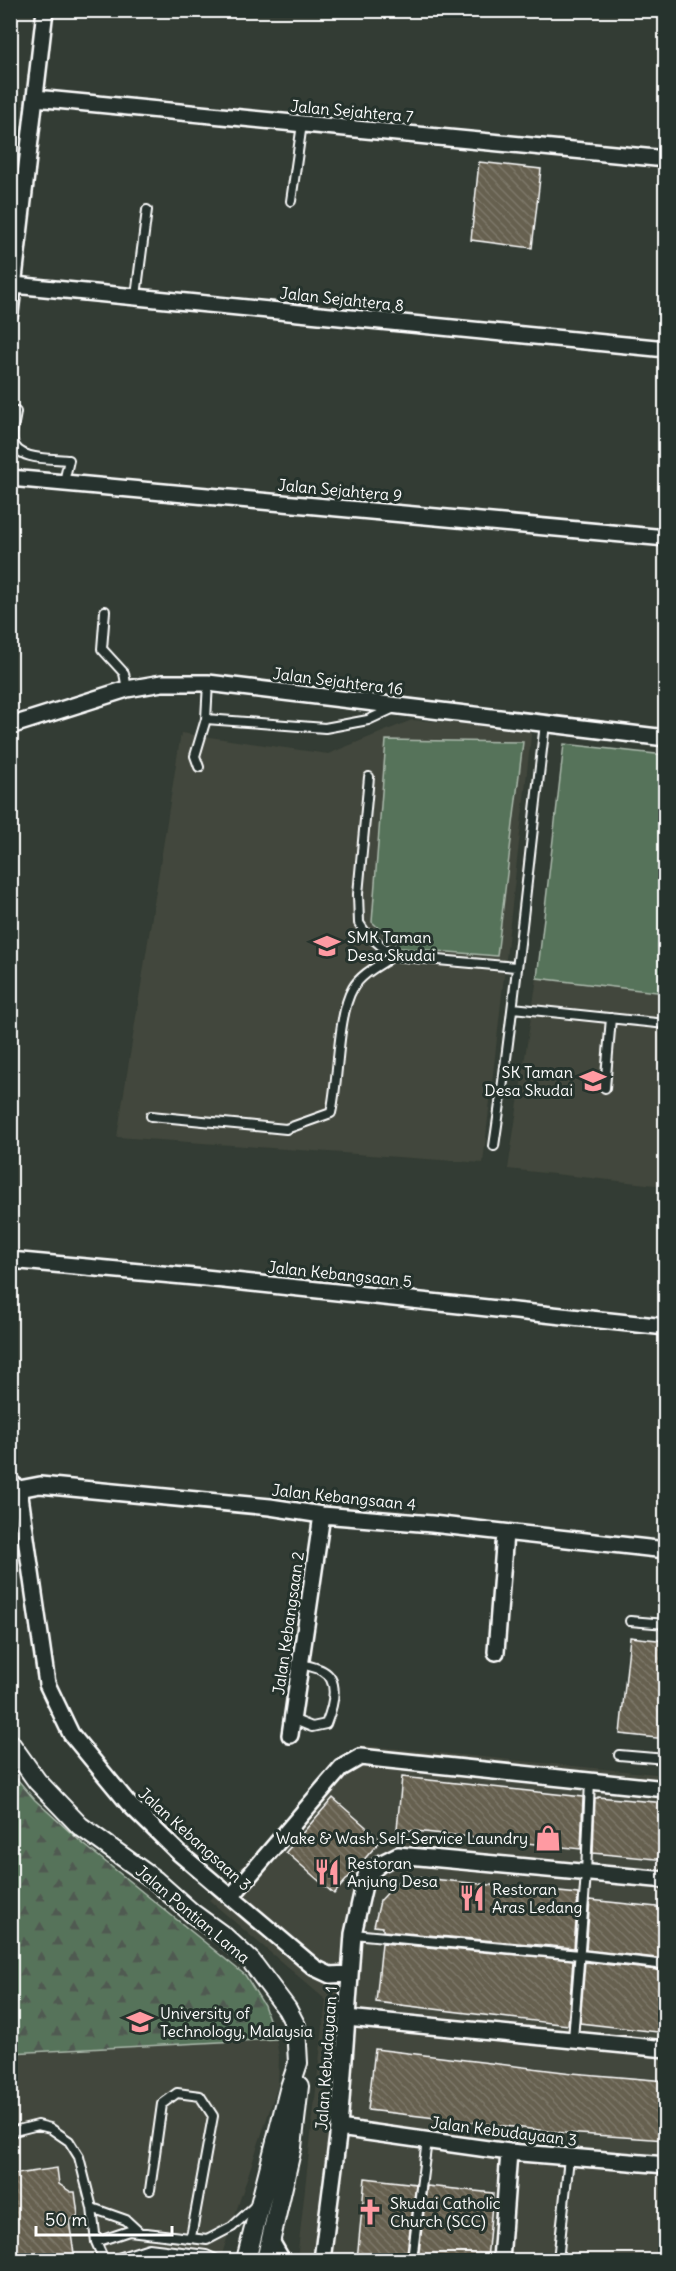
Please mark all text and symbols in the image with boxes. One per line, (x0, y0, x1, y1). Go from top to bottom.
street label: Jalan Sejahtera 7 (290, 96, 414, 126)
street label: Jalan Sejahtera 8 (279, 283, 405, 315)
street label: Jalan Sejahtera 9 (277, 475, 403, 505)
street label: Jalan Sejahtera 16 (272, 663, 404, 699)
place label: SMK Taman Desa Skudai (347, 927, 436, 965)
school or university icon: SMK Taman Desa Skudai (312, 931, 342, 961)
place label: SK Taman Desa Skudai (484, 1062, 573, 1100)
school or university icon: SK Taman Desa Skudai (578, 1066, 608, 1096)
street label: Jalan Kebangsaan 5 (267, 1256, 413, 1292)
street label: Jalan Kebangsaan 4 (271, 1479, 417, 1515)
street label: Jalan Kebangsaan 2 (268, 1550, 308, 1696)
street label: Jalan Kebangsaan 3 (134, 1783, 256, 1895)
shop icon: Wake & Wash Self-Service Laundry (533, 1823, 563, 1853)
place label: Wake & Wash Self-Service Laundry (276, 1828, 528, 1848)
place label: Restoran Anjung Desa (347, 1853, 438, 1891)
restaurant icon: Restoran Anjung Desa (312, 1857, 342, 1887)
street label: Jalan Pontian Lama (132, 1861, 254, 1967)
place label: Restoran Aras Ledang (492, 1879, 582, 1917)
restaurant icon: Restoran Aras Ledang (457, 1883, 487, 1913)
street label: Jalan Kebudayaan 1 (311, 1985, 341, 2131)
place label: University of Technology, Malaysia (160, 2003, 313, 2041)
school or university icon: University of Technology, Malaysia (125, 2007, 155, 2037)
street label: Jalan Kebudayaan 3 (430, 2112, 578, 2150)
place label: Skudai Catholic Church (SCC) (390, 2193, 501, 2231)
church icon: Skudai Catholic Church (SCC) (355, 2197, 385, 2227)
scale bar (36, 2199, 172, 2237)
text: 50 m (45, 2208, 87, 2231)

